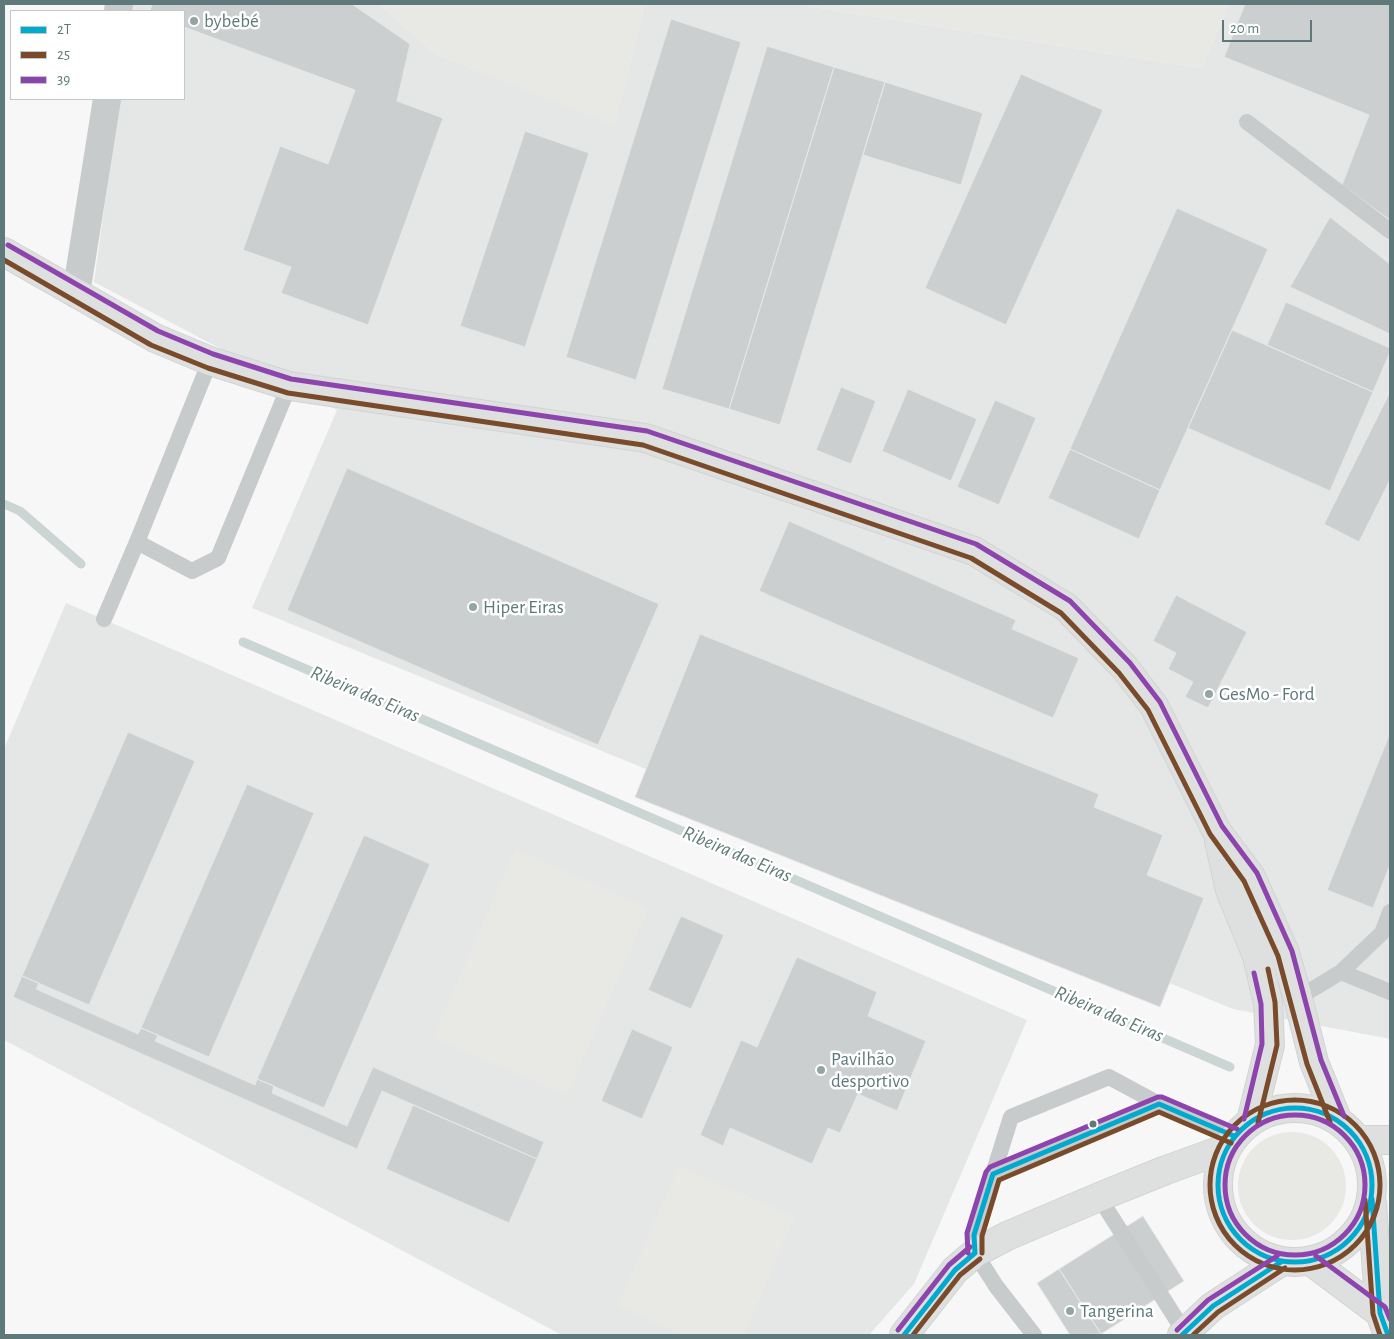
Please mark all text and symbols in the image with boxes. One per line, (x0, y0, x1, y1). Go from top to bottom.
legend (10, 10, 185, 100)
place label: bybebé (204, 10, 259, 32)
scale bar (1224, 10, 1314, 42)
marker: bybebé (188, 15, 200, 27)
text: 20 m (1230, 21, 1259, 36)
text: 2T (57, 22, 71, 37)
text: 25 (57, 47, 70, 62)
text: 39 (57, 72, 70, 87)
place label: Hiper Eiras (483, 596, 564, 618)
marker: Hiper Eiras (467, 601, 479, 613)
water label: Ribeira das Eiras (307, 660, 423, 728)
place label: GesMo - Ford (1219, 683, 1315, 705)
marker: GesMo - Ford (1203, 688, 1215, 700)
water label: Ribeira das Eiras (679, 820, 795, 888)
water label: Ribeira das Eiras (1051, 980, 1167, 1048)
place label: Pavilhão desportivo (831, 1048, 909, 1092)
marker: Pavilhão desportivo (815, 1064, 827, 1076)
unlabelled marker (1088, 1119, 1098, 1129)
place label: Tangerina (1080, 1300, 1154, 1322)
marker: Tangerina (1064, 1305, 1076, 1317)

